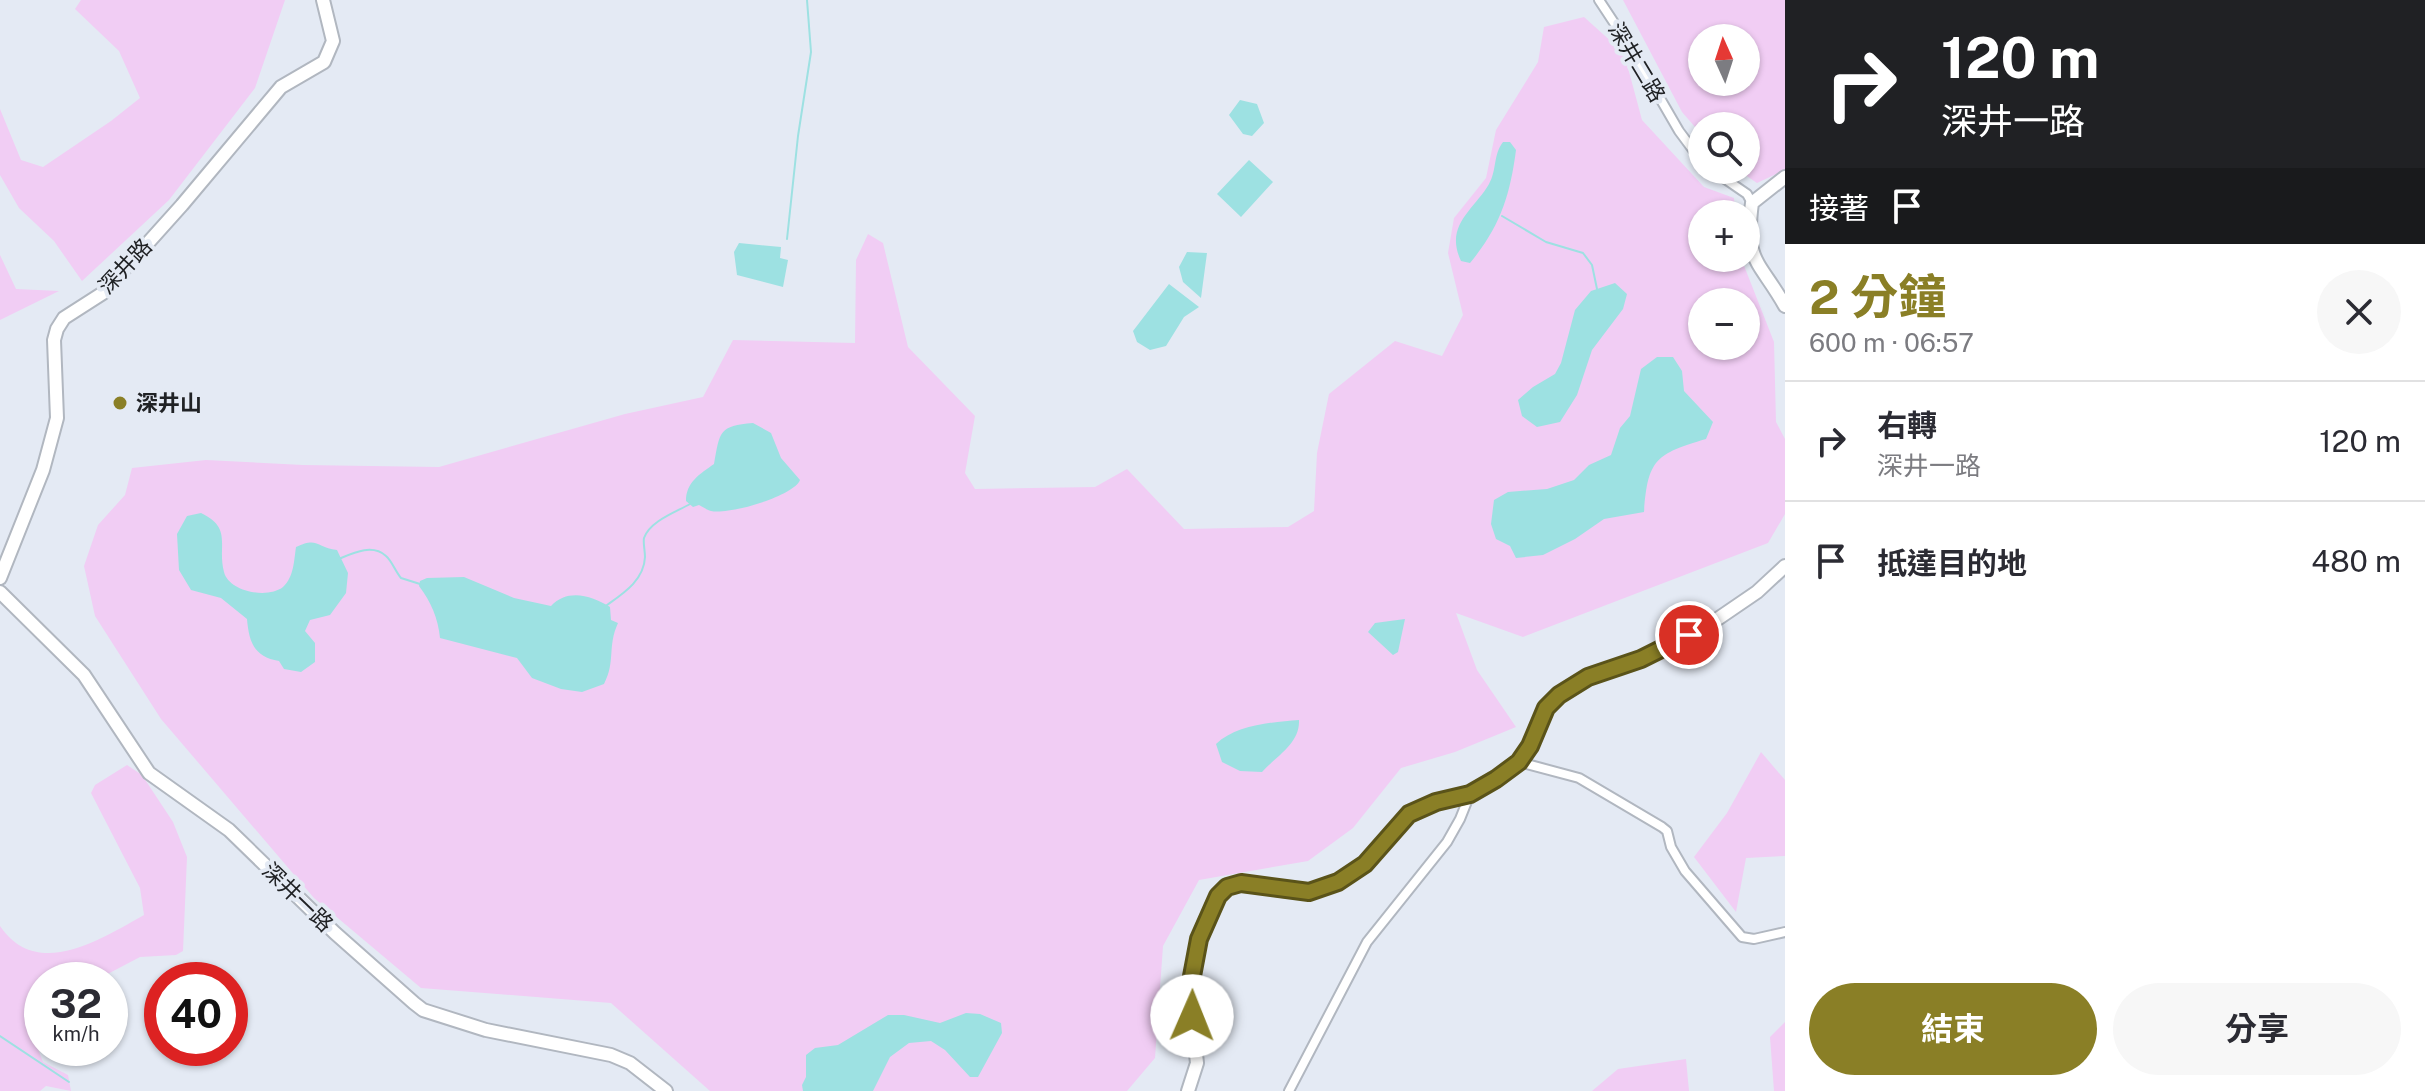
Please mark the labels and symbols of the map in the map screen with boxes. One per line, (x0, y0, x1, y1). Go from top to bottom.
street label: 深井二路 (1603, 18, 1671, 106)
north arrow (1688, 24, 1760, 96)
street label: 深井路 (93, 233, 157, 299)
place label: 深井山 (136, 390, 202, 416)
marker: 深井山 (111, 394, 129, 412)
pin (1655, 601, 1723, 669)
street label: 深井一路 (257, 857, 339, 937)
speed limit sign: 40 (144, 962, 248, 1066)
position arrow (1150, 974, 1234, 1058)

